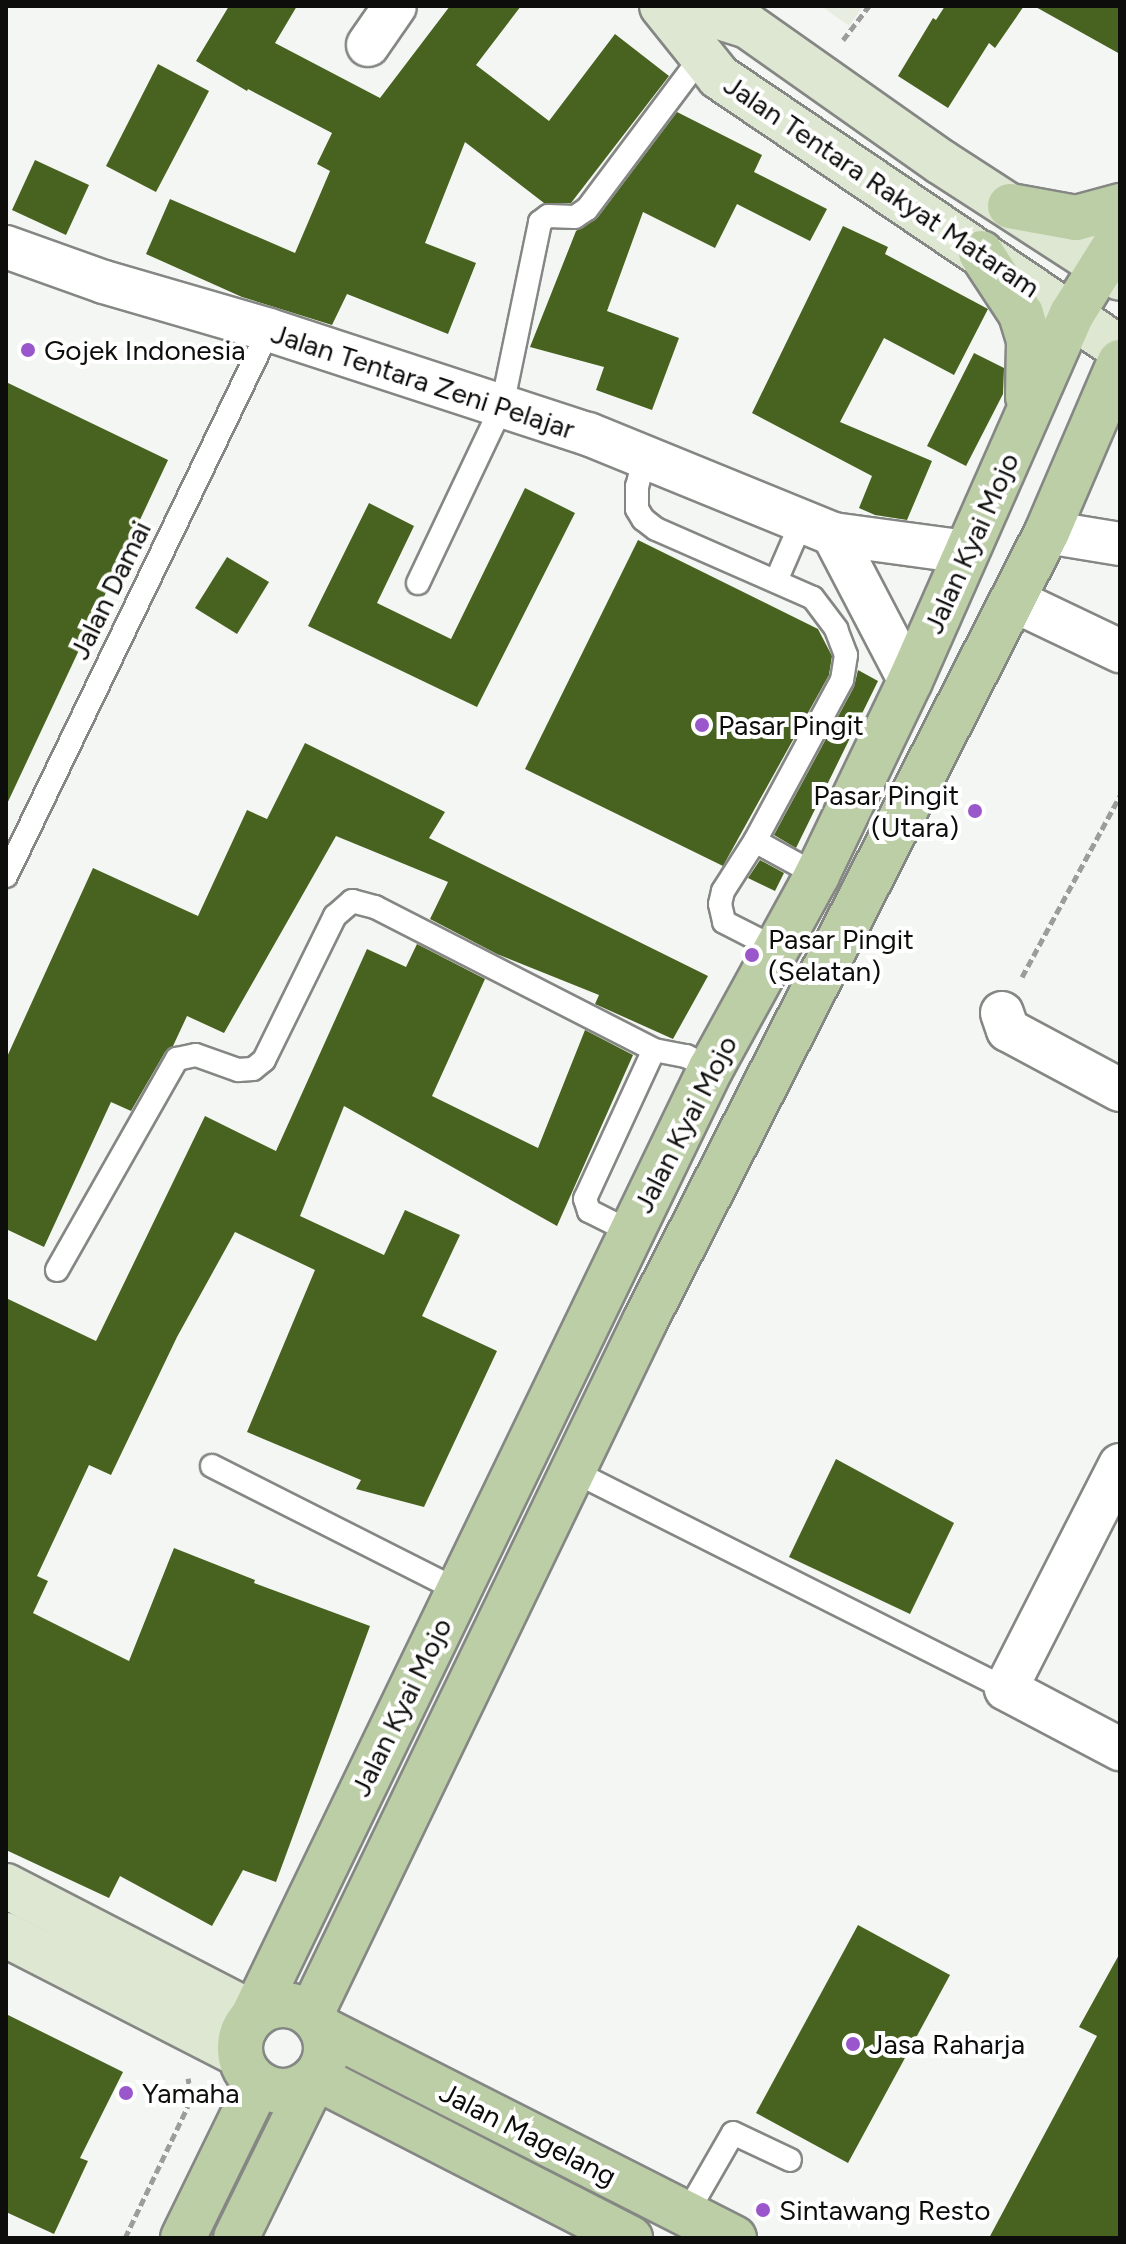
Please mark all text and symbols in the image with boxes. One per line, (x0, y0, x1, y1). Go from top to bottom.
street label: Jalan Tentara Rakyat Mataram (718, 68, 1046, 304)
street label: Jalan Tentara Zeni Pelajar (267, 316, 579, 446)
place label: Gojek Indonesia (44, 333, 245, 367)
marker: Gojek Indonesia (19, 341, 37, 359)
street label: Jalan Kyai Mojo (916, 447, 1026, 639)
street label: Jalan Damai (62, 515, 158, 665)
place label: Pasar Pingit (718, 708, 864, 742)
marker: Pasar Pingit (693, 716, 711, 734)
place label: Pasar Pingit (Utara) (813, 778, 959, 844)
marker: Pasar Pingit (Utara) (966, 802, 984, 820)
place label: Pasar Pingit (Selatan) (768, 922, 914, 988)
marker: Pasar Pingit (Selatan) (743, 946, 761, 964)
street label: Jalan Kyai Mojo (626, 1030, 744, 1218)
street label: Jalan Kyai Mojo (343, 1612, 459, 1802)
place label: Jasa Raharja (869, 2027, 1025, 2061)
marker: Jasa Raharja (844, 2035, 862, 2053)
street label: Jalan Magelang (434, 2075, 622, 2193)
place label: Yamaha (142, 2076, 240, 2110)
marker: Yamaha (117, 2084, 135, 2102)
place label: Sintawang Resto (779, 2193, 990, 2227)
marker: Sintawang Resto (754, 2201, 772, 2219)

